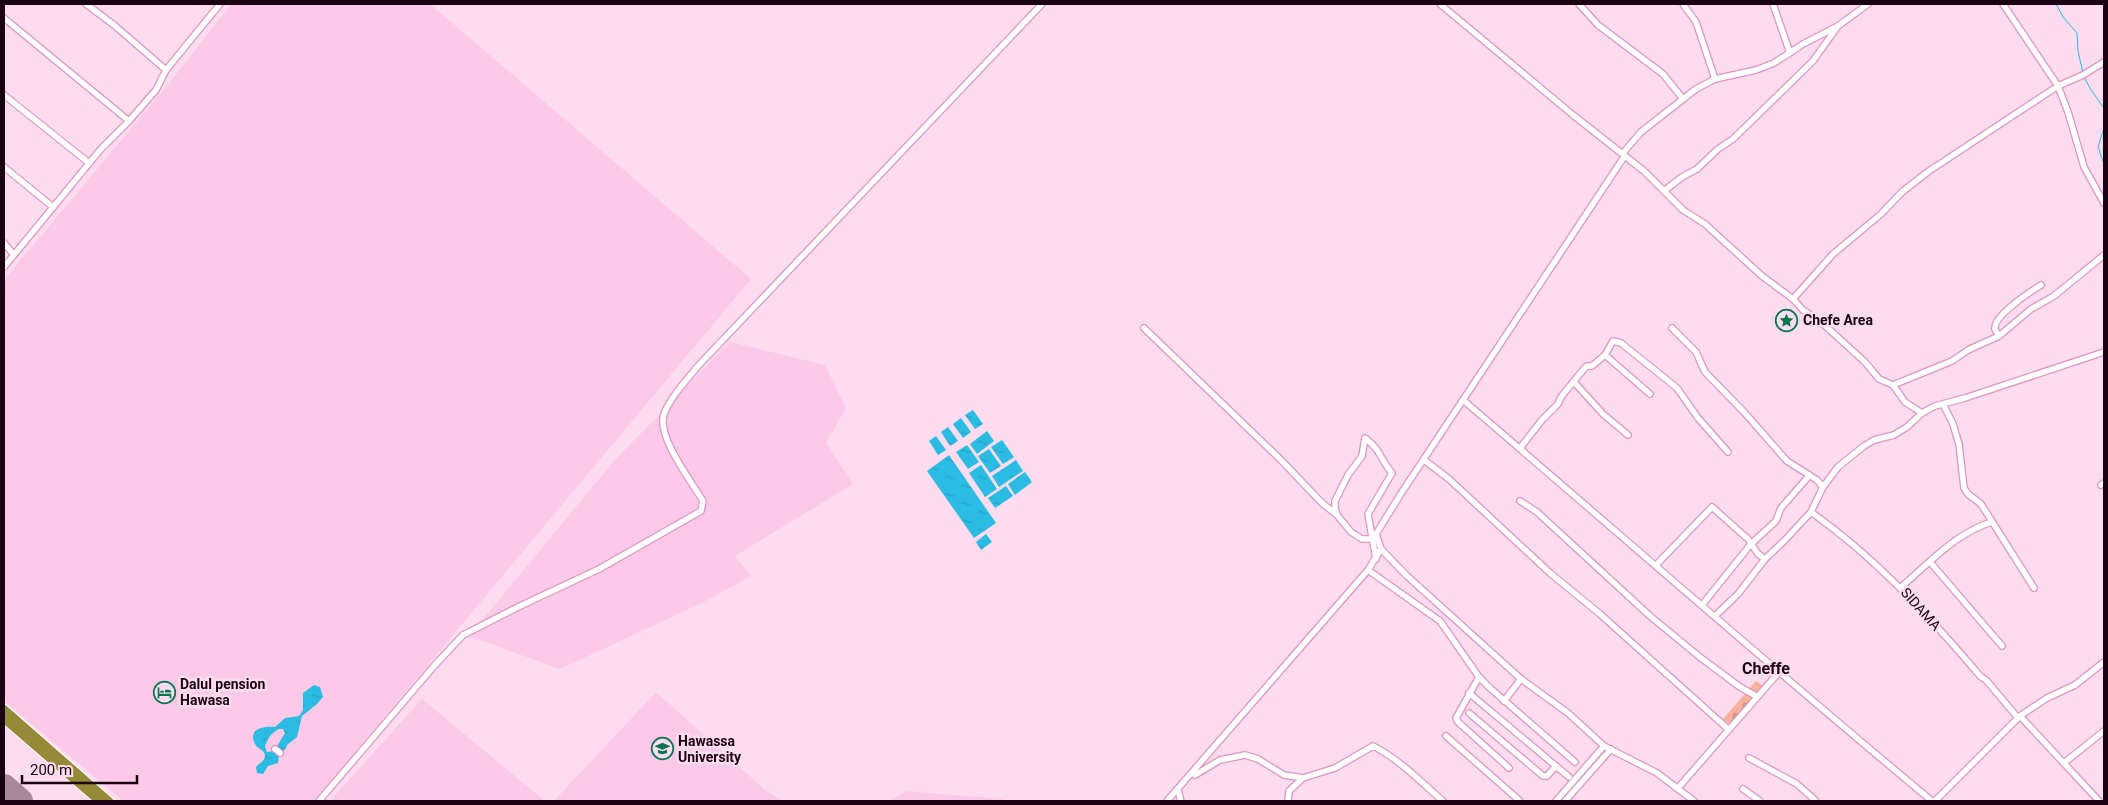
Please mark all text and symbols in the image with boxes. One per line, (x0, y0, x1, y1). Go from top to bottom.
place icon: Chefe Area (1775, 308, 1799, 332)
place label: Chefe Area (1803, 312, 1873, 328)
street label: SIDAMA (1898, 584, 1944, 634)
district label: Cheffe (1742, 659, 1790, 678)
place label: Dalul pension Hawasa (180, 676, 265, 708)
hotel icon: Dalul pension Hawasa (152, 680, 176, 704)
place label: Hawassa University (678, 733, 742, 765)
school or university icon: Hawassa University (650, 737, 674, 761)
scale bar (22, 752, 138, 784)
text: 200 m (30, 761, 72, 779)

